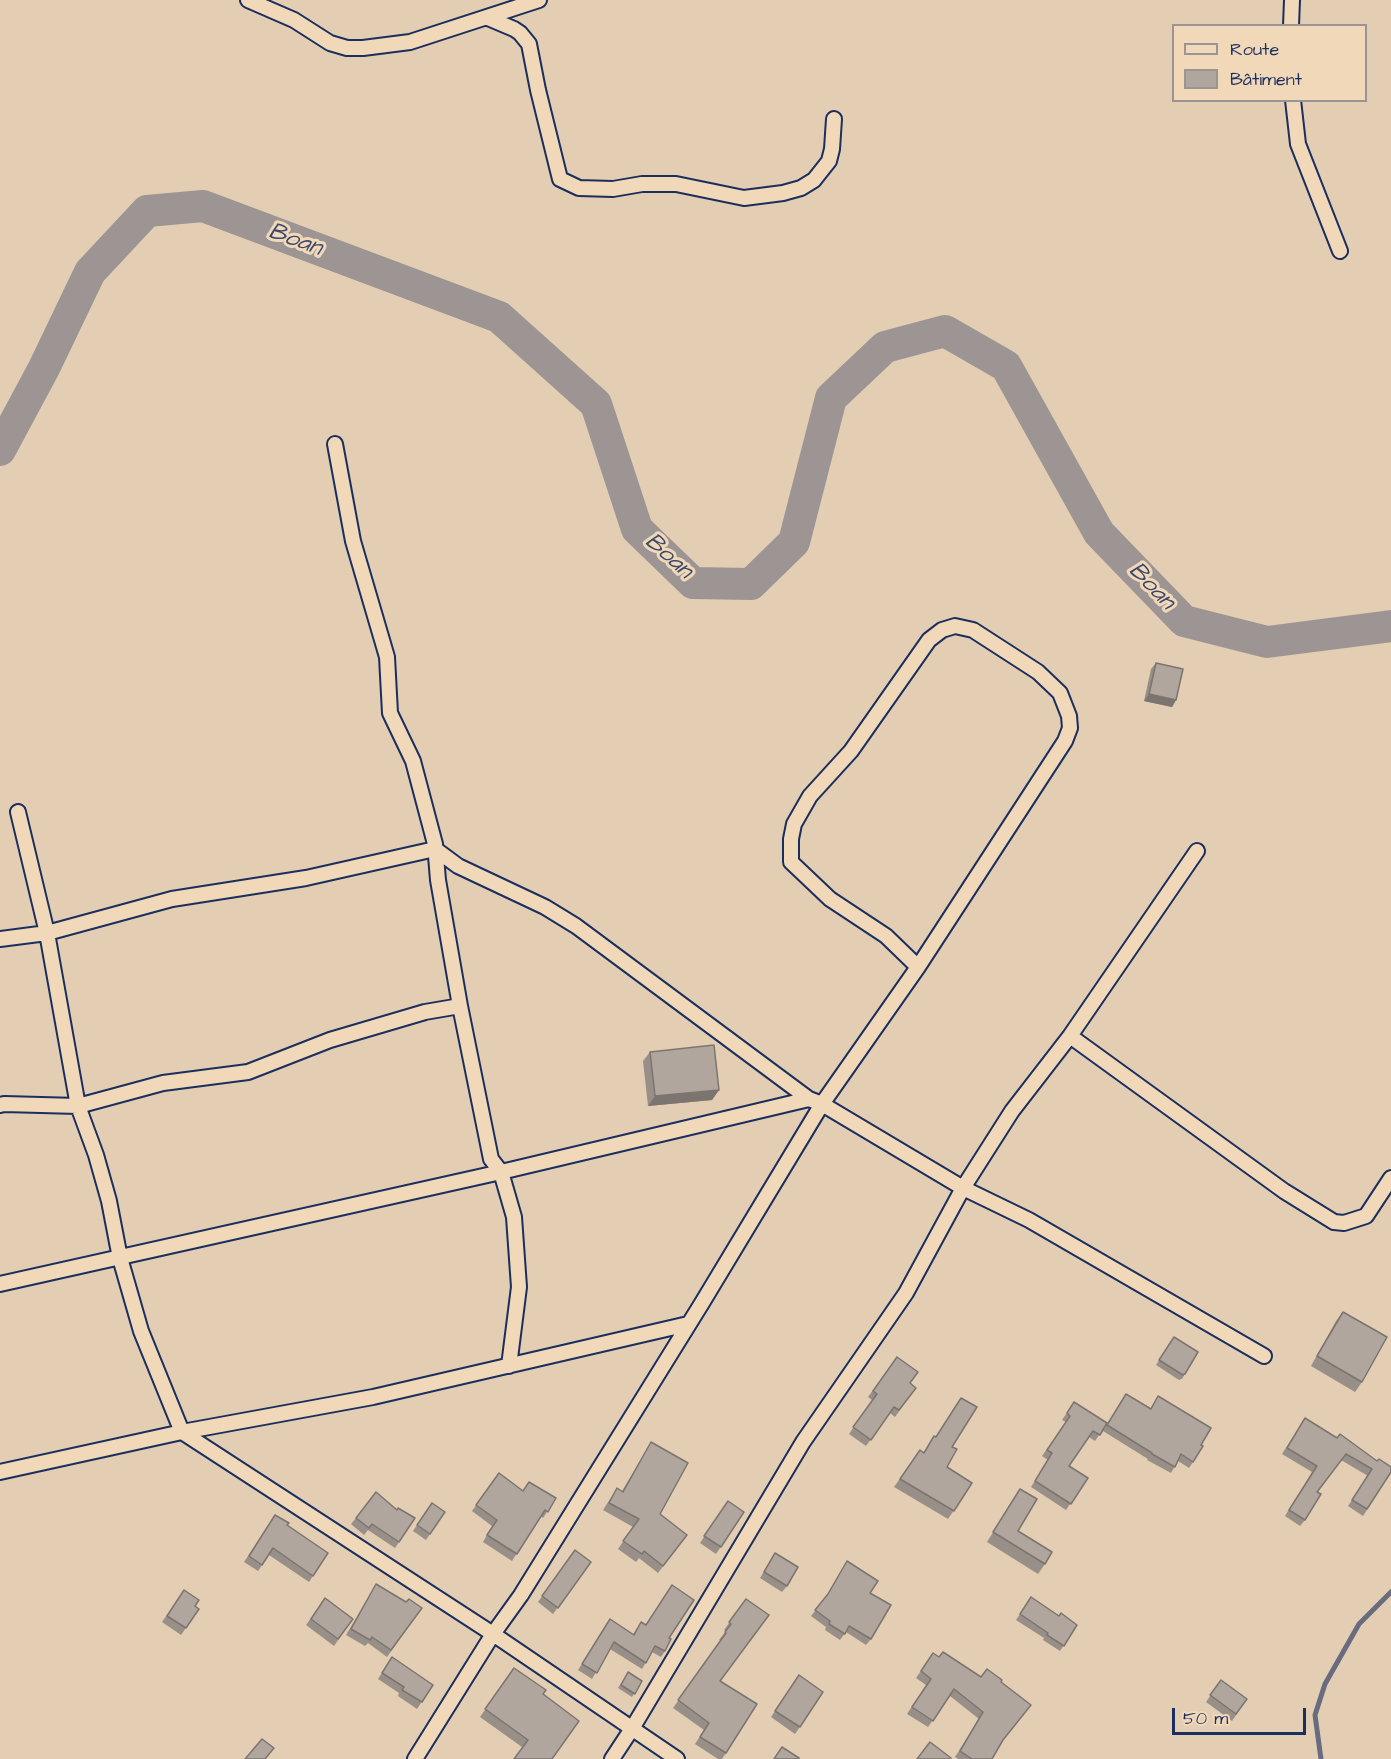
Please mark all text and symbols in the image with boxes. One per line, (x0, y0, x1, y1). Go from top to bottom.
legend (1172, 24, 1367, 102)
text: Route (1230, 37, 1279, 62)
text: Bâtiment (1230, 67, 1302, 92)
water label: Boan (264, 218, 326, 264)
water label: Boan (638, 528, 698, 586)
water label: Boan (1122, 557, 1180, 617)
scale bar (1175, 1696, 1308, 1734)
text: 50 m (1183, 1706, 1228, 1731)

